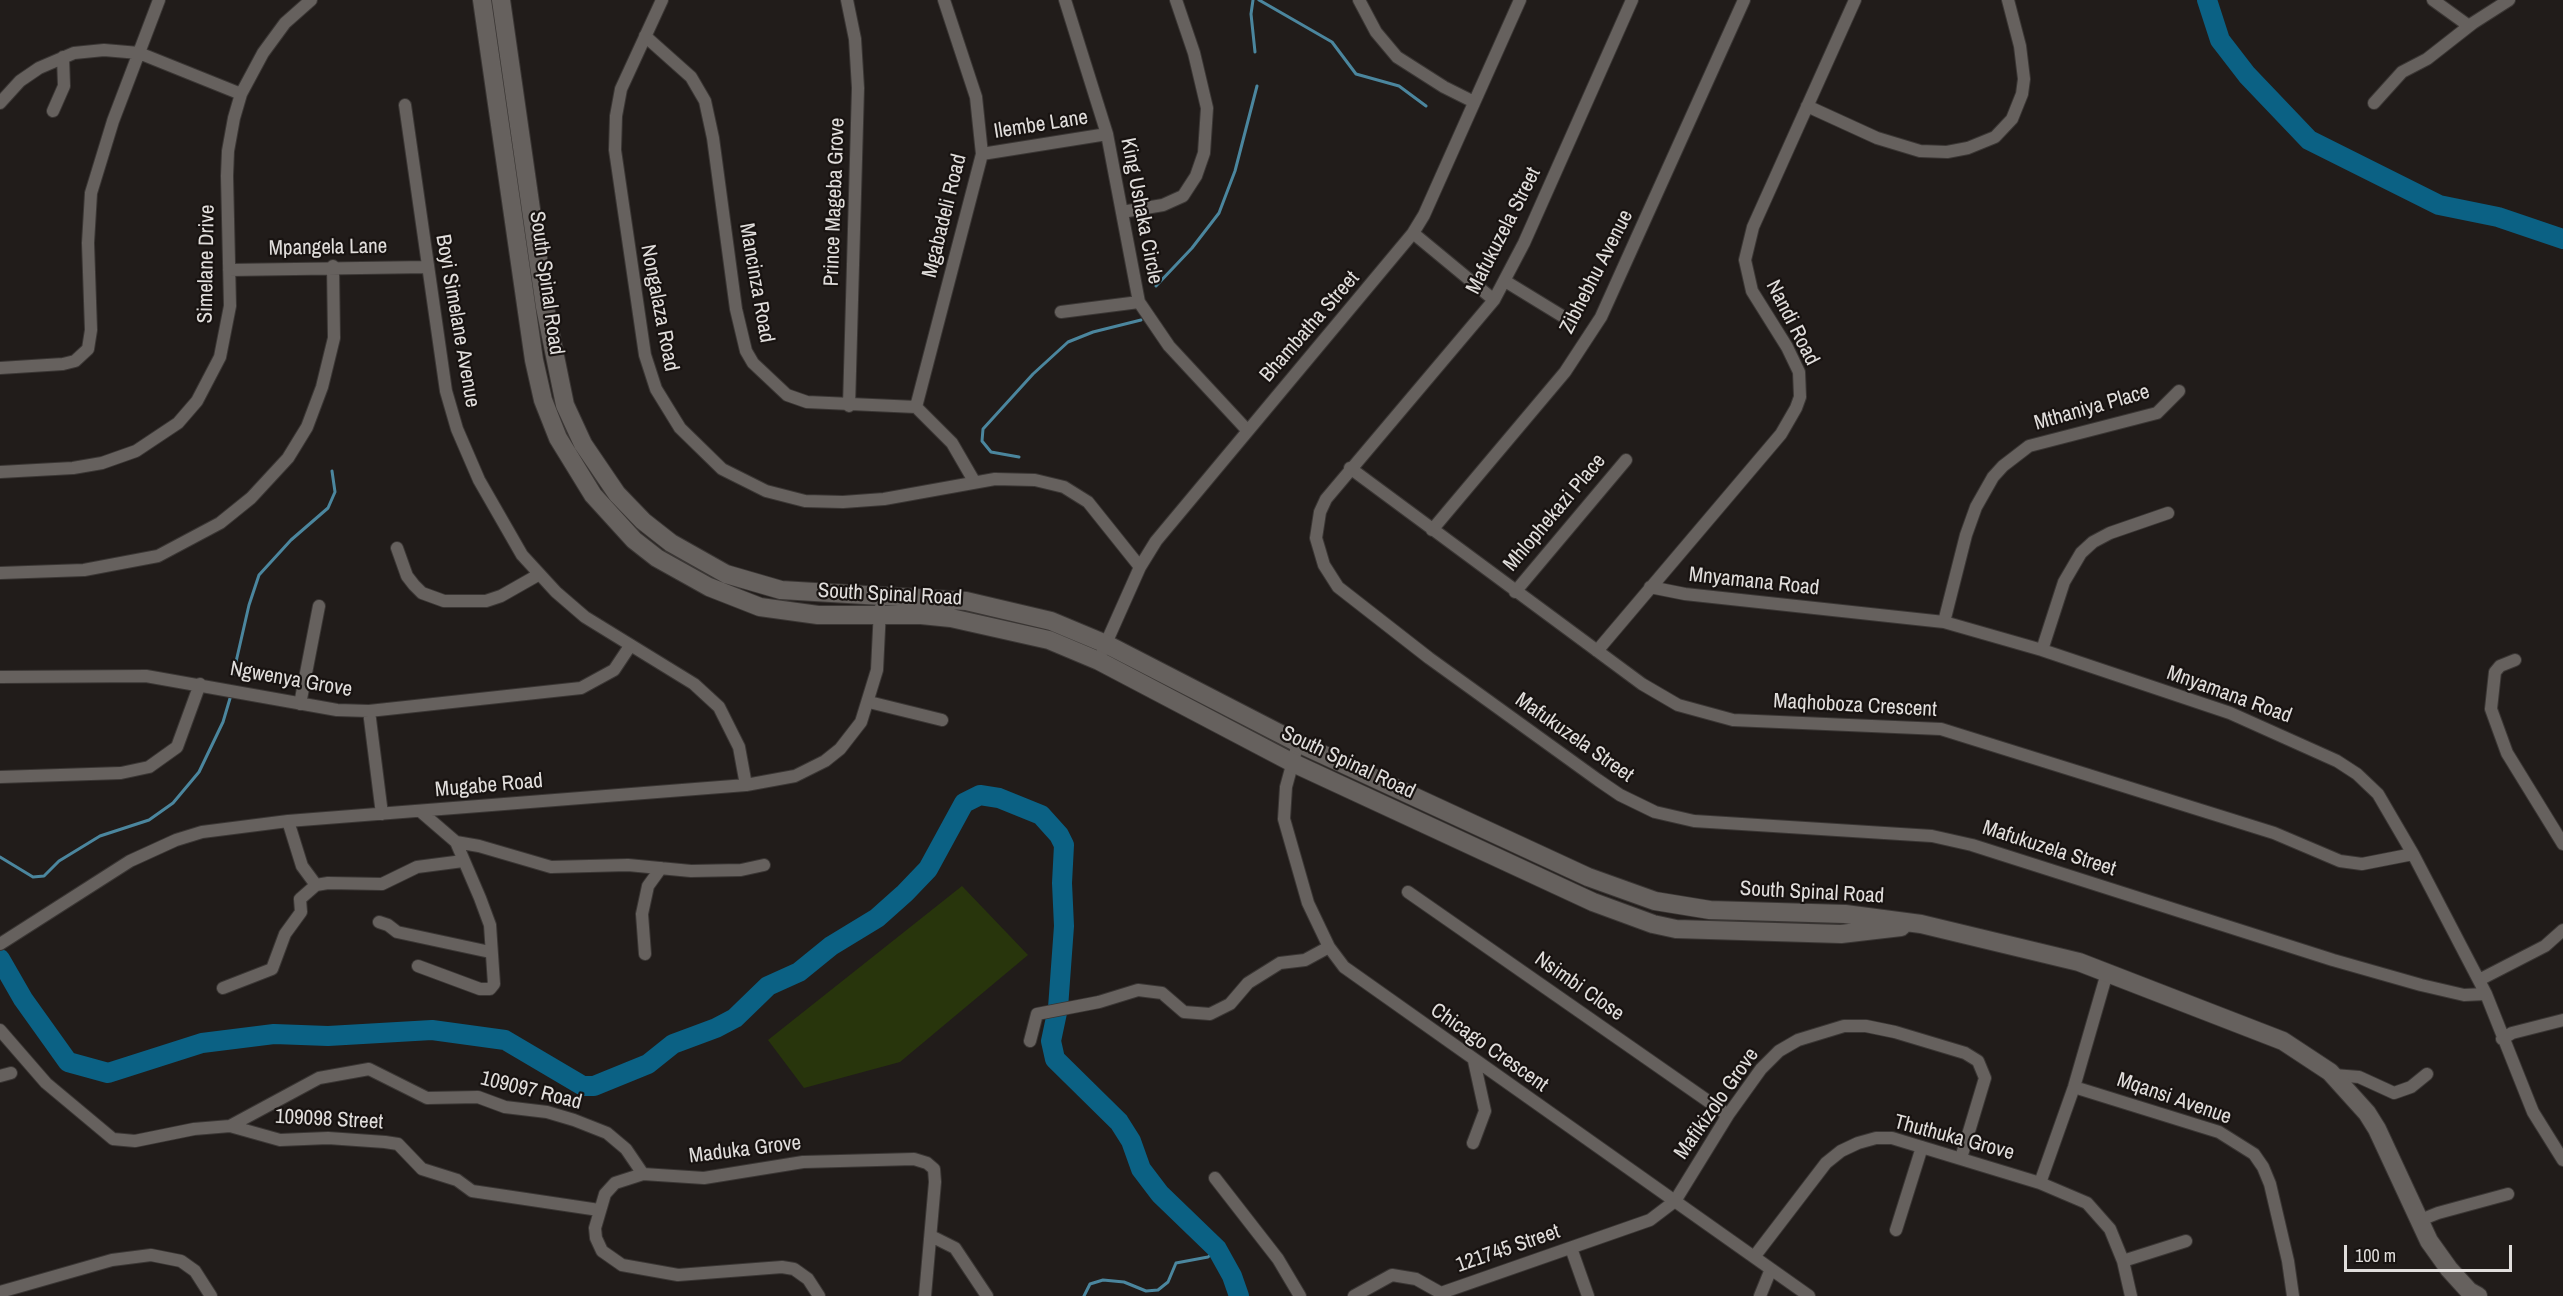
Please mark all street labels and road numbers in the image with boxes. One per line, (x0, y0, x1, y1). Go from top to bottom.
street label: Ilembe Lane (992, 105, 1090, 145)
street label: Prince Mageba Grove (819, 117, 851, 287)
street label: King Ushaka Circle (1114, 136, 1168, 286)
street label: Mgabadeli Road (917, 152, 973, 280)
street label: Mafukuzela Street (1461, 163, 1547, 299)
street label: Simelane Drive (193, 204, 221, 324)
street label: Zibhebhu Avenue (1555, 206, 1639, 338)
street label: South Spinal Road (523, 210, 569, 356)
street label: Mancinza Road (733, 221, 779, 345)
street label: Boyi Simelane Avenue (429, 233, 485, 409)
street label: Mpangela Lane (268, 234, 388, 262)
street label: Nongalaza Road (634, 243, 684, 373)
street label: Bhambatha Street (1255, 266, 1365, 388)
street label: Nandi Road (1760, 276, 1824, 370)
street label: Mthaniya Place (2031, 380, 2153, 436)
street label: Mhlophekazi Place (1499, 449, 1611, 577)
street label: Mnyamana Road (1687, 563, 1821, 601)
street label: South Spinal Road (817, 579, 963, 611)
street label: Ngwenya Grove (228, 657, 354, 703)
street label: Mnyamana Road (2163, 661, 2295, 729)
street label: Mafukuzela Street (1510, 688, 1638, 788)
street label: Maqhoboza Crescent (1773, 689, 1937, 723)
street label: South Spinal Road (1277, 721, 1419, 805)
street label: Mugabe Road (434, 769, 544, 803)
street label: Mafukuzela Street (1979, 816, 2119, 882)
street label: South Spinal Road (1739, 877, 1885, 909)
street label: Nsimbi Close (1529, 947, 1629, 1027)
street label: Chicago Crescent (1425, 998, 1553, 1098)
street label: Mafikizolo Grove (1669, 1043, 1765, 1165)
street label: 109097 Road (478, 1066, 584, 1116)
street label: Mqansi Avenue (2113, 1068, 2235, 1130)
street label: 109098 Street (274, 1105, 384, 1135)
street label: Thuthuka Grove (1891, 1110, 2017, 1166)
street label: Maduka Grove (687, 1131, 803, 1169)
street label: 121745 Street (1453, 1219, 1563, 1279)

